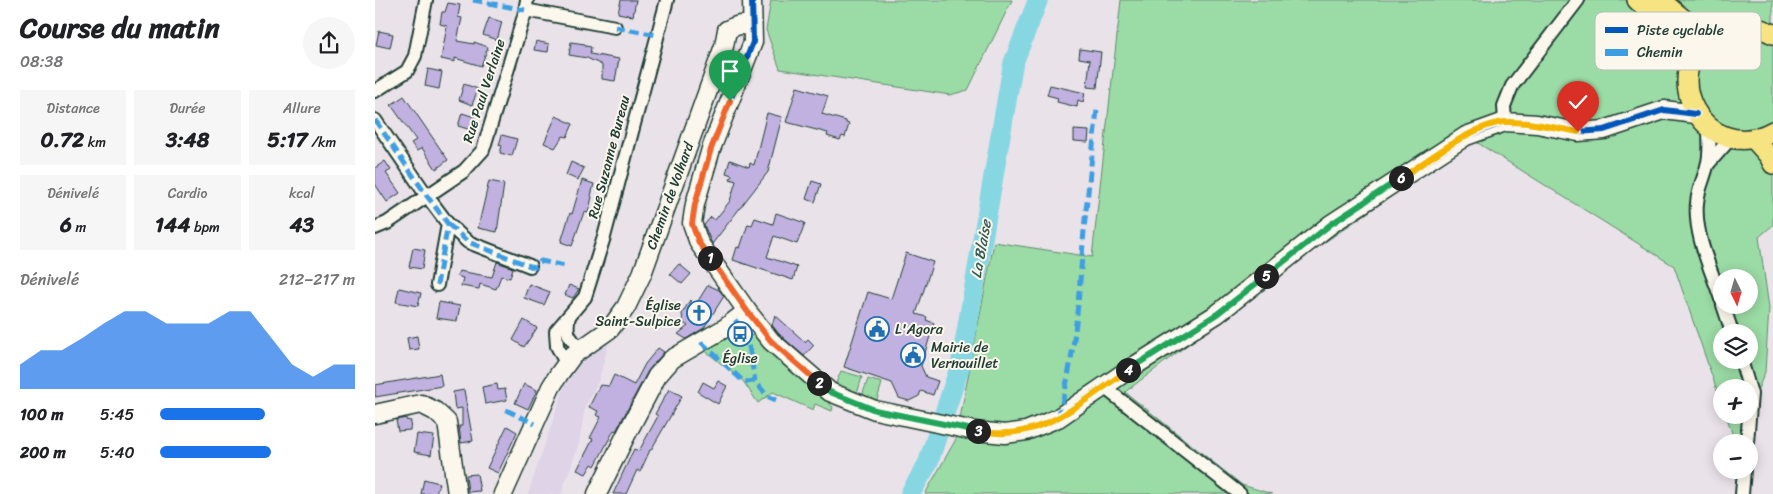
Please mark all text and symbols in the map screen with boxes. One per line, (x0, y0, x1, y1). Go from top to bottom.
text: Course du matin (20, 3, 220, 52)
legend (1595, 12, 1761, 70)
button: share (303, 17, 355, 69)
text: Piste cyclable (1637, 18, 1724, 43)
street label: Rue Paul Verlaine (455, 36, 513, 146)
text: Chemin (1637, 40, 1683, 65)
text: 08:38 (20, 47, 63, 76)
pin (709, 50, 751, 101)
icon: arrive (716, 57, 744, 85)
pin (1557, 81, 1599, 132)
icon: check (1564, 88, 1592, 116)
street label: Rue Suzanne Bureau (581, 92, 638, 221)
text: Distance (47, 96, 100, 121)
text: Durée (169, 96, 206, 121)
text: Allure (283, 96, 321, 121)
text: 0.72 (40, 121, 84, 159)
text: 3:48 (166, 121, 209, 159)
text: 5:17 (267, 121, 308, 159)
text: km (84, 130, 106, 155)
text: /km (308, 130, 336, 155)
street label: Chemin de Volhard (639, 137, 702, 253)
pin: 6 (1389, 166, 1413, 190)
text: 6 (1398, 166, 1405, 191)
text: Dénivelé (47, 181, 99, 206)
text: Cardio (168, 181, 207, 206)
text: kcal (289, 181, 315, 206)
text: 6 (60, 206, 72, 244)
text: 144 (155, 206, 190, 244)
text: 43 (290, 206, 314, 244)
text: m (72, 215, 86, 240)
text: bpm (190, 215, 220, 240)
water label: La Blaise (963, 217, 999, 280)
pin: 1 (697, 246, 723, 270)
text: 1 (707, 246, 714, 271)
pin: 5 (1253, 264, 1279, 288)
text: 5 (1262, 264, 1271, 289)
text: Dénivelé (20, 265, 79, 294)
text: 212–217 m (279, 265, 355, 294)
north arrow (1713, 269, 1757, 314)
map controls (1713, 269, 1758, 479)
place label: Église Saint-Sulpice (595, 293, 681, 334)
church icon: Église Saint-Sulpice (686, 300, 712, 326)
public building icon: L'Agora (864, 316, 890, 342)
place label: L'Agora (895, 317, 944, 342)
bus stop icon: Église (727, 321, 753, 347)
button: layers (1713, 324, 1758, 369)
place label: Mairie de Vernouillet (931, 335, 998, 376)
public building icon: Mairie de Vernouillet (900, 342, 926, 368)
place label: Église (722, 346, 758, 371)
pin: 4 (1115, 358, 1141, 382)
text: 4 (1124, 358, 1133, 383)
pin: 2 (807, 370, 831, 396)
text: 2 (815, 371, 824, 396)
button: + (1713, 379, 1758, 424)
text: 100 m (20, 400, 64, 429)
text: 5:45 (100, 400, 134, 429)
pin: 3 (965, 418, 991, 444)
text: 3 (975, 419, 982, 444)
button: − (1713, 434, 1758, 479)
text: 200 m (20, 438, 66, 467)
text: 5:40 (100, 438, 135, 467)

